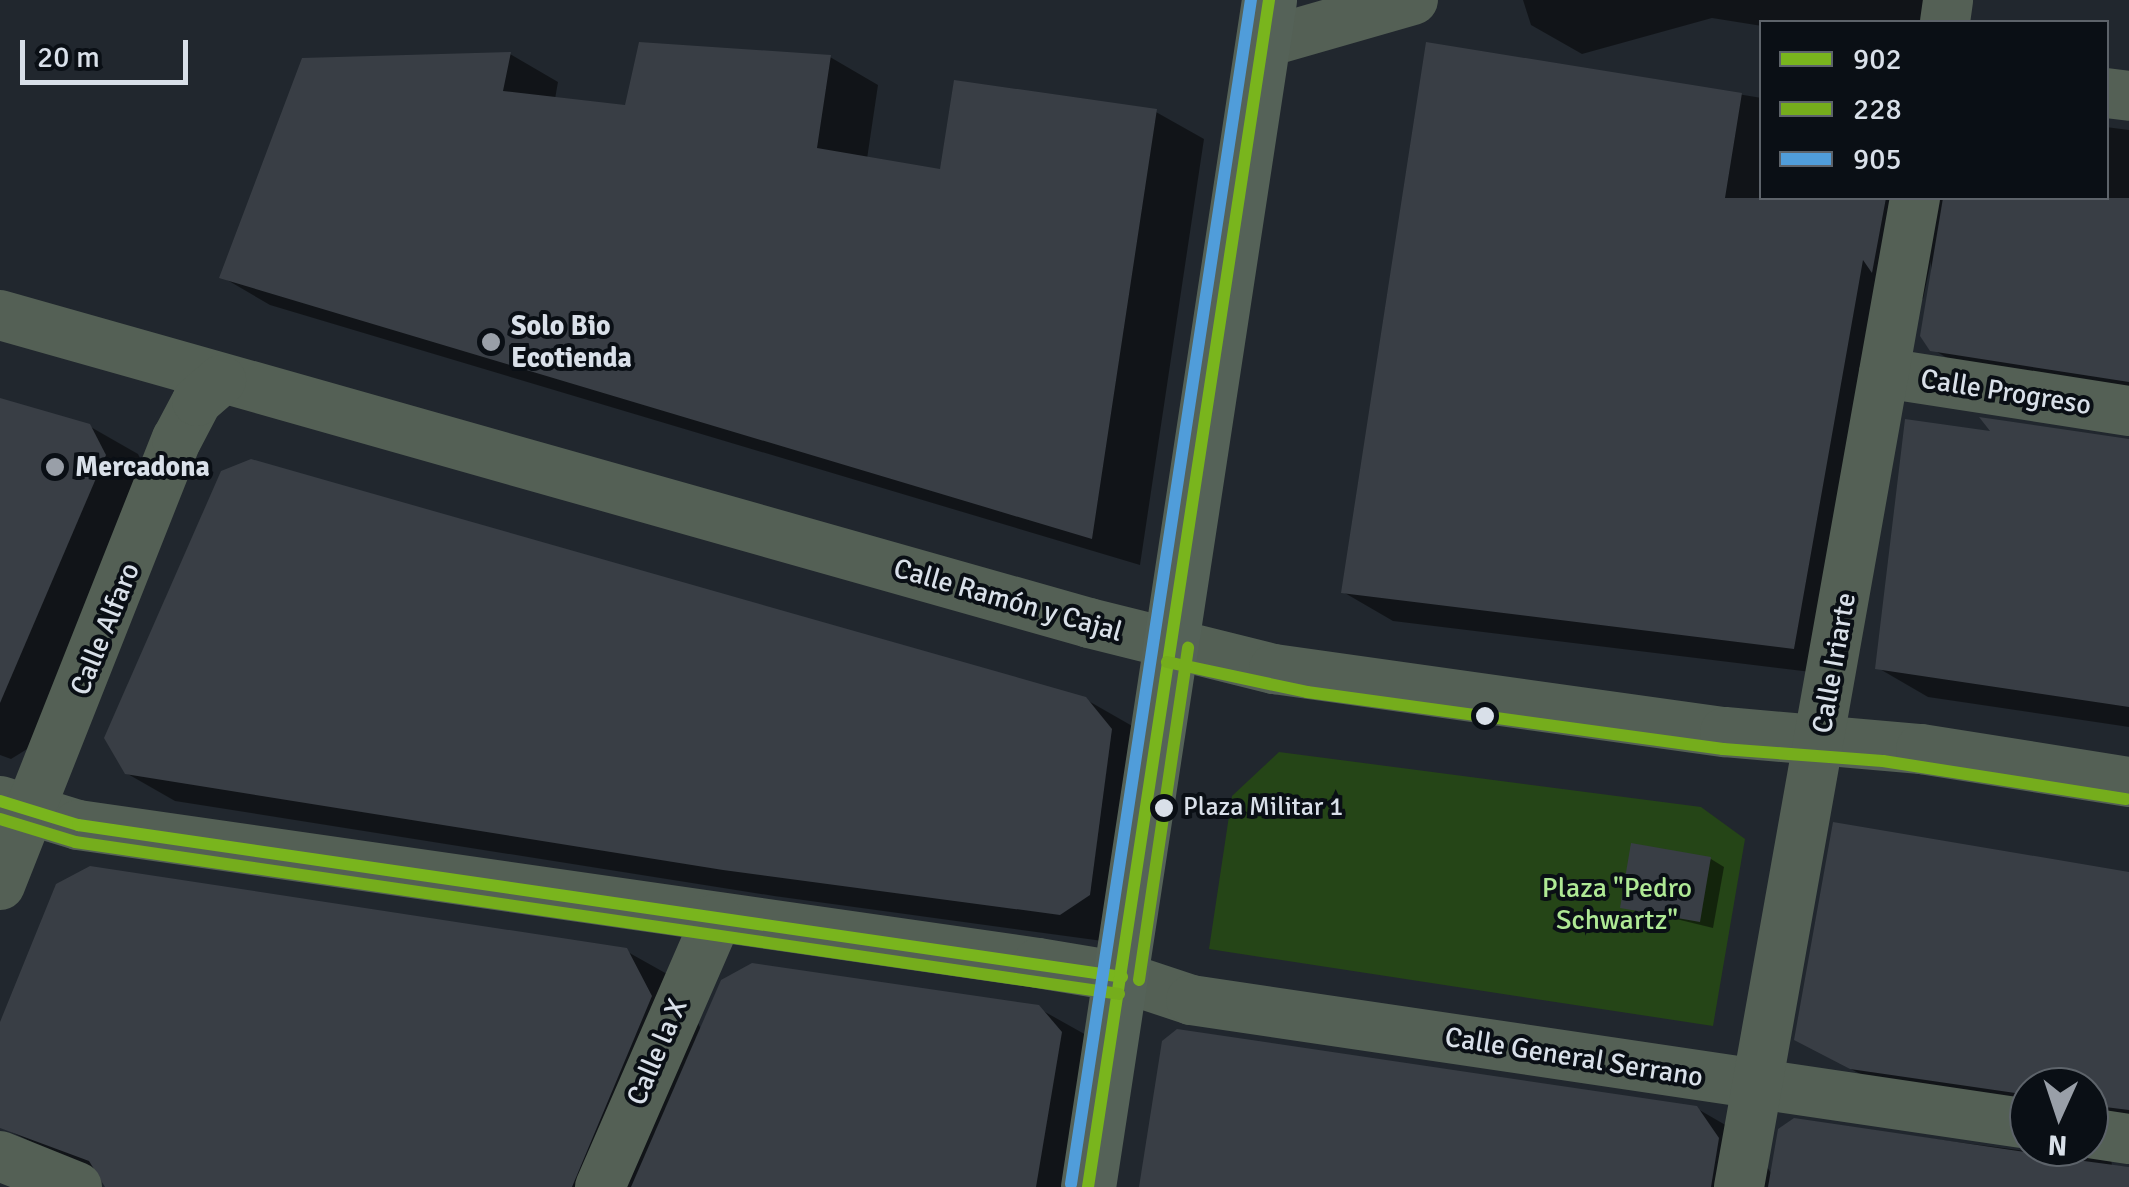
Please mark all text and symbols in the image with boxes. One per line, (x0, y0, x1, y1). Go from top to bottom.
scale bar (25, 20, 192, 82)
legend (1759, 20, 2109, 200)
text: 20 m (37, 39, 100, 76)
text: 902 (1853, 41, 1902, 78)
text: 228 (1853, 91, 1902, 128)
text: 905 (1853, 141, 1902, 178)
place label: Solo Bio Ecotienda (511, 309, 632, 375)
marker: Solo Bio Ecotienda (480, 331, 502, 353)
street label: Calle Progreso (1918, 362, 2094, 422)
place label: Mercadona (75, 450, 210, 484)
marker: Mercadona (44, 456, 66, 478)
street label: Calle Ramón y Cajal (890, 551, 1126, 649)
street label: Calle Alfaro (63, 558, 147, 700)
street label: Calle Iriarte (1805, 590, 1863, 736)
unlabelled marker (1475, 706, 1495, 726)
place label: Plaza Militar 1 (1183, 792, 1343, 824)
marker: Plaza Militar 1 (1154, 798, 1174, 818)
park label: Plaza "Pedro Schwartz" (1542, 871, 1692, 937)
street label: Calle la X (620, 994, 694, 1110)
street label: Calle General Serrano (1443, 1020, 1705, 1094)
north arrow (2009, 1067, 2109, 1167)
text: N (2047, 1127, 2068, 1162)

